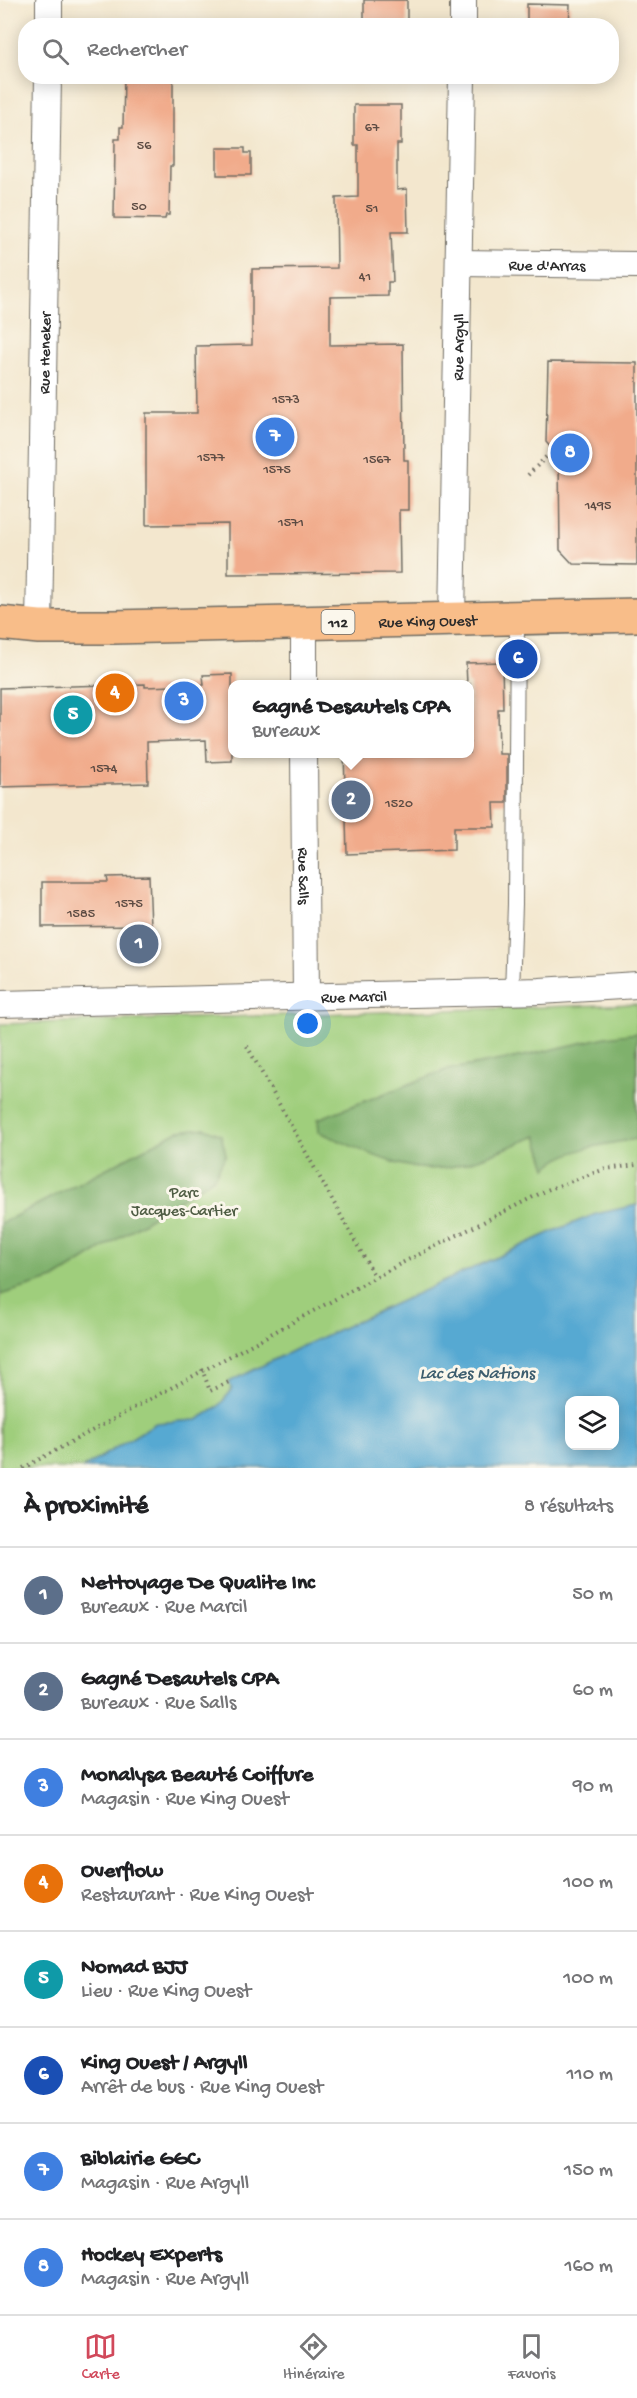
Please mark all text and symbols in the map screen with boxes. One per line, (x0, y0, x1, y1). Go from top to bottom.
search box (18, 18, 619, 84)
icon: search (39, 35, 72, 68)
text: Rechercher (87, 38, 187, 64)
house number: 67 (365, 120, 380, 137)
house number: 56 (137, 138, 152, 155)
house number: 50 (131, 199, 147, 216)
house number: 51 (365, 201, 379, 218)
street label: Rue d'Arras (508, 258, 587, 277)
house number: 41 (359, 269, 371, 286)
street label: Rue Heneker (37, 310, 57, 394)
street label: Rue Argyll (450, 313, 471, 381)
house number: 1573 (271, 392, 300, 409)
pin: 7 (256, 414, 294, 460)
pin: 8 (550, 430, 590, 476)
house number: 1577 (196, 450, 226, 467)
house number: 1567 (362, 452, 391, 469)
house number: 1575 (262, 462, 291, 479)
house number: 1495 (584, 498, 611, 515)
house number: 1571 (277, 515, 304, 532)
road number: 112 (322, 610, 354, 634)
street label: Rue King Ouest (378, 613, 479, 634)
pin: 6 (498, 636, 538, 682)
pin: 4 (96, 670, 134, 716)
pin: 3 (164, 678, 204, 724)
popup (228, 680, 474, 758)
pin: 5 (54, 692, 92, 738)
text: Gagné Desautels CPA (252, 695, 450, 721)
text: Bureaux (252, 721, 320, 744)
house number: 1574 (90, 761, 118, 778)
pin: 2 (332, 778, 370, 822)
house number: 1520 (384, 796, 413, 813)
street label: Rue Salls (292, 847, 311, 906)
house number: 1575 (114, 896, 143, 913)
house number: 1585 (66, 906, 95, 923)
pin: 1 (120, 922, 158, 966)
street label: Rue Marcil (321, 989, 387, 1009)
your location (293, 1009, 322, 1038)
park label: Parc Jacques-Cartier (131, 1185, 238, 1222)
water label: Lac des Nations (419, 1364, 537, 1385)
map controls (565, 1396, 619, 1450)
button: layers (565, 1396, 619, 1450)
text: À proximité (24, 1492, 148, 1523)
text: 8 résultats (524, 1496, 613, 1519)
text: Nettoyage De Qualite Inc (81, 1571, 315, 1597)
text: 1 (39, 1584, 48, 1607)
text: 50 m (572, 1584, 613, 1607)
text: Bureaux · Rue Marcil (81, 1597, 247, 1620)
text: Gagné Desautels CPA (81, 1667, 278, 1693)
text: 2 (39, 1680, 48, 1703)
text: 60 m (573, 1680, 613, 1703)
text: Bureaux · Rue Salls (81, 1693, 236, 1716)
text: Monalysa Beauté Coiffure (81, 1763, 313, 1789)
text: 3 (38, 1776, 49, 1799)
text: 90 m (573, 1776, 613, 1799)
text: Magasin · Rue King Ouest (81, 1789, 289, 1812)
text: Overflow (81, 1859, 163, 1885)
text: 4 (39, 1872, 48, 1895)
text: 100 m (563, 1872, 613, 1895)
text: Restaurant · Rue King Ouest (81, 1885, 313, 1908)
text: Nomad BJJ (81, 1955, 187, 1981)
text: 5 (38, 1968, 49, 1991)
text: 100 m (563, 1968, 613, 1991)
text: Lieu · Rue King Ouest (81, 1981, 251, 2004)
text: King Ouest / Argyll (81, 2051, 248, 2077)
text: 6 (38, 2064, 49, 2087)
text: 110 m (567, 2064, 613, 2087)
text: Arrêt de bus · Rue King Ouest (81, 2077, 323, 2100)
text: Biblairie GGC (81, 2147, 199, 2173)
text: 7 (38, 2160, 49, 2183)
text: 150 m (564, 2160, 613, 2183)
text: Magasin · Rue Argyll (81, 2173, 249, 2196)
text: Hockey Experts (81, 2243, 222, 2269)
text: 8 (38, 2256, 49, 2279)
text: 160 m (564, 2256, 613, 2279)
text: Magasin · Rue Argyll (81, 2269, 249, 2292)
tab: Carte (82, 2330, 120, 2385)
tab: Itinéraire (283, 2330, 345, 2385)
tab: Favoris (508, 2330, 555, 2385)

